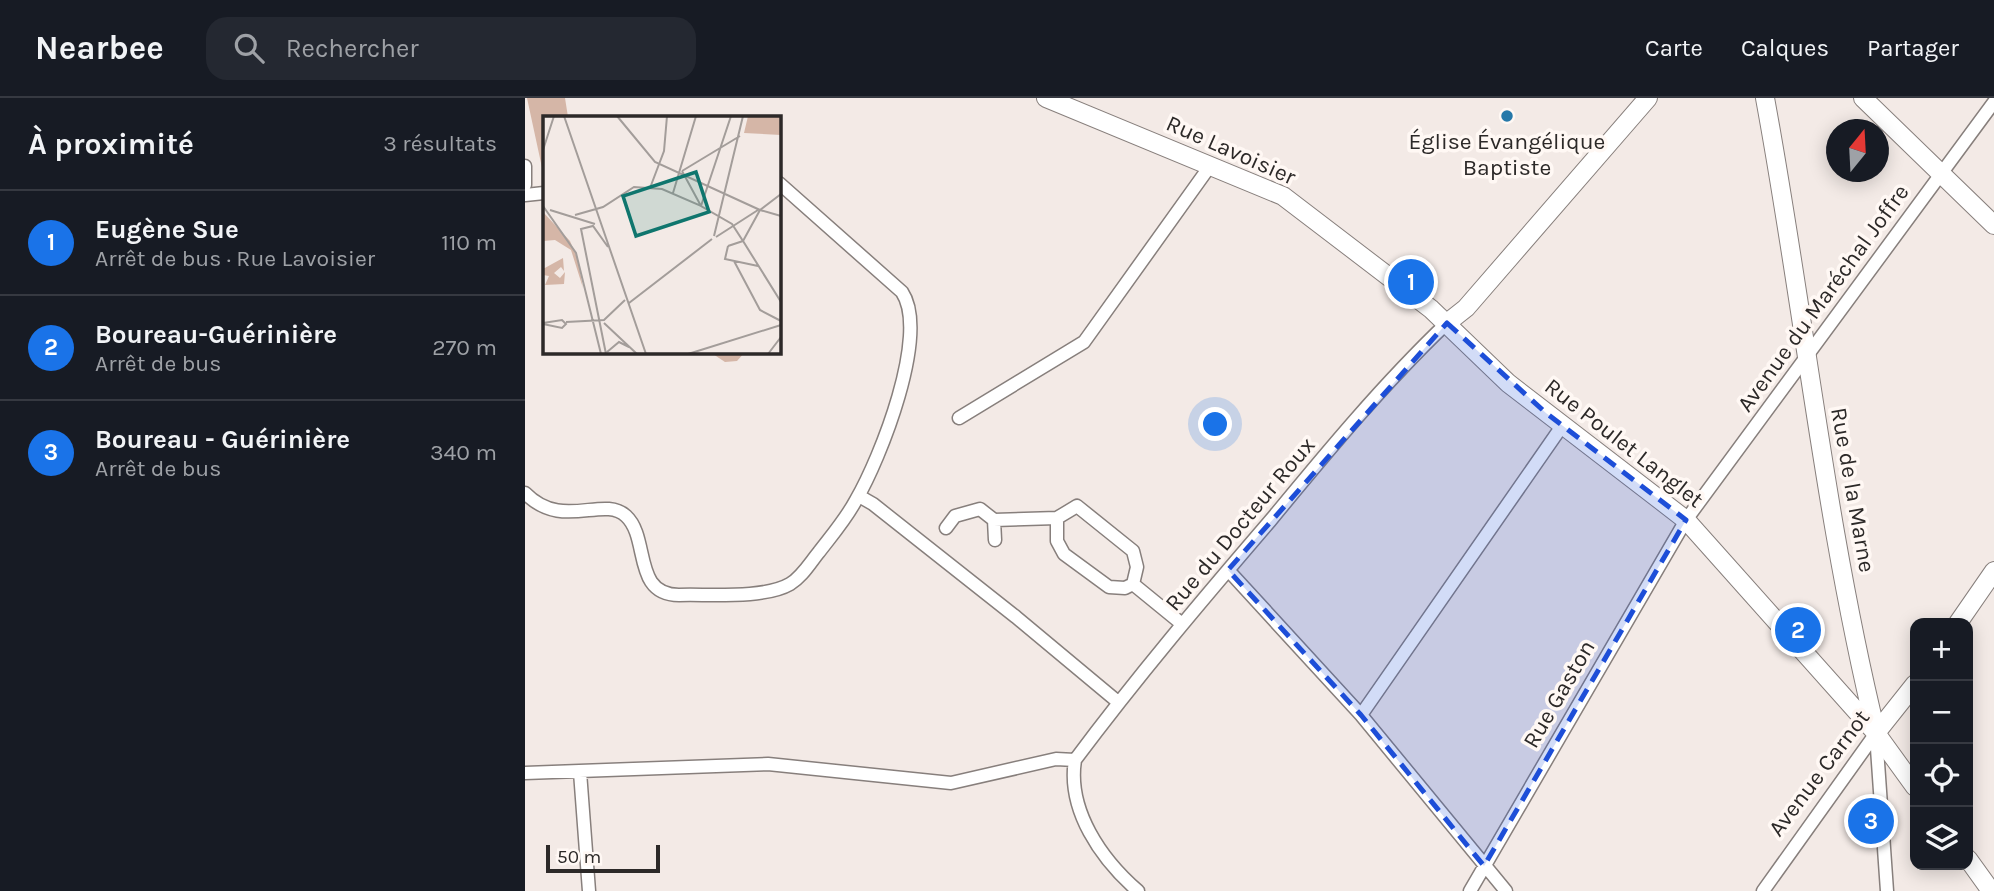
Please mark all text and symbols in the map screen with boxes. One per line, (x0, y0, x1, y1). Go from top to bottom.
search box (206, 17, 696, 80)
text: Nearbee (35, 29, 164, 67)
icon: search (230, 29, 268, 67)
text: Rechercher (286, 33, 419, 64)
text: Carte (1645, 34, 1703, 62)
text: Calques (1741, 34, 1829, 62)
text: Partager (1867, 34, 1959, 62)
marker: Église Évangélique Baptiste (1499, 108, 1515, 124)
street label: Rue Lavoisier (1162, 109, 1300, 191)
inset map (543, 116, 781, 354)
north arrow (1826, 119, 1889, 182)
text: À proximité (28, 126, 194, 162)
place label: Église Évangélique Baptiste (1409, 128, 1605, 181)
text: 3 résultats (383, 130, 497, 157)
street label: Avenue du Maréchal Joffre (1731, 179, 1915, 417)
text: Eugène Sue (95, 214, 239, 245)
text: 1 (47, 229, 55, 256)
text: 110 m (441, 229, 497, 256)
text: Arrêt de bus · Rue Lavoisier (95, 245, 375, 272)
pin: 1 (1388, 256, 1434, 308)
text: Boureau-Guérinière (95, 319, 337, 350)
text: 2 (44, 334, 58, 361)
text: 270 m (432, 334, 497, 361)
text: Arrêt de bus (95, 350, 221, 377)
street label: Rue Poulet Langlet (1539, 373, 1709, 514)
street label: Rue de la Marne (1825, 405, 1881, 575)
your location (1198, 407, 1232, 441)
text: Boureau - Guérinière (95, 424, 350, 455)
street label: Rue du Docteur Roux (1159, 431, 1321, 616)
text: 3 (44, 439, 58, 466)
text: 340 m (430, 439, 497, 466)
text: Arrêt de bus (95, 455, 221, 482)
pin: 2 (1775, 604, 1821, 656)
map controls (1910, 618, 1973, 870)
button: + (1910, 618, 1973, 681)
street label: Rue Gaston (1517, 635, 1601, 753)
button: − (1910, 681, 1973, 744)
street label: Avenue Carnot (1763, 704, 1876, 842)
button: locate (1910, 744, 1973, 807)
pin: 3 (1848, 795, 1894, 847)
button: layers (1910, 807, 1973, 870)
scale bar (546, 842, 660, 874)
text: 50 m (557, 846, 601, 868)

